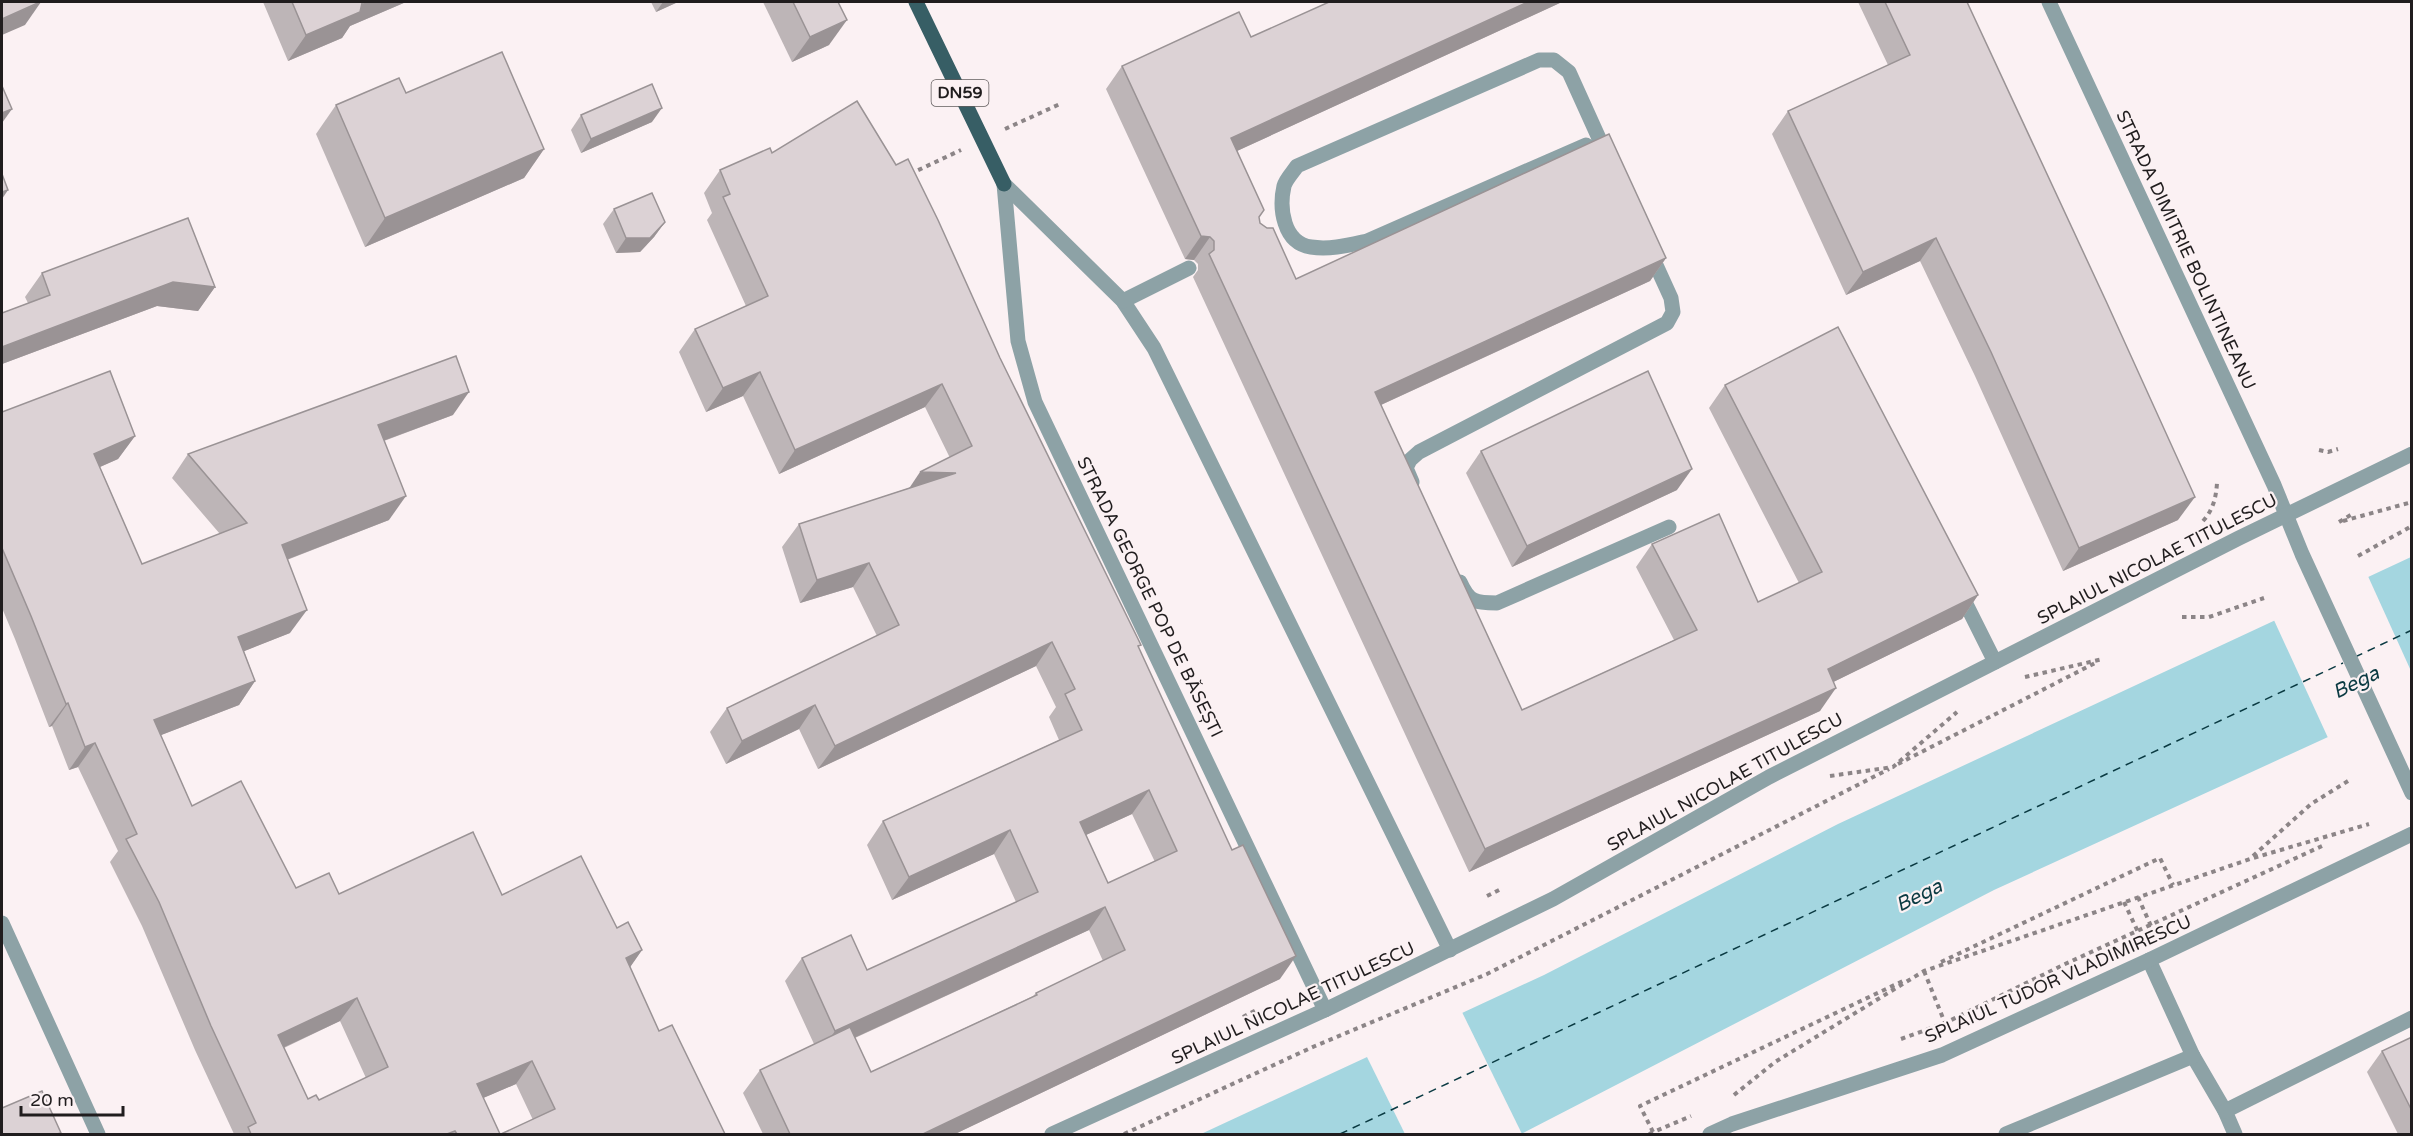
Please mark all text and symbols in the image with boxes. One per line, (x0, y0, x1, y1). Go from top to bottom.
road number: DN59 (932, 80, 988, 106)
street label: STRADA DIMITRIE BOLINTINEANU (2111, 107, 2261, 393)
street label: STRADA GEORGE POP DE BĂSEȘTI (1072, 453, 1228, 741)
street label: SPLAIUL NICOLAE TITULESCU (2033, 489, 2281, 629)
water label: Bega (2329, 661, 2384, 705)
street label: SPLAIUL NICOLAE TITULESCU (1603, 708, 1847, 856)
water label: Bega (1892, 874, 1947, 918)
street label: SPLAIUL TUDOR VLADIMIRESCU (1921, 910, 2195, 1048)
street label: SPLAIUL NICOLAE TITULESCU (1168, 937, 1418, 1069)
scale bar (21, 1079, 123, 1117)
text: 20 m (30, 1089, 74, 1111)

